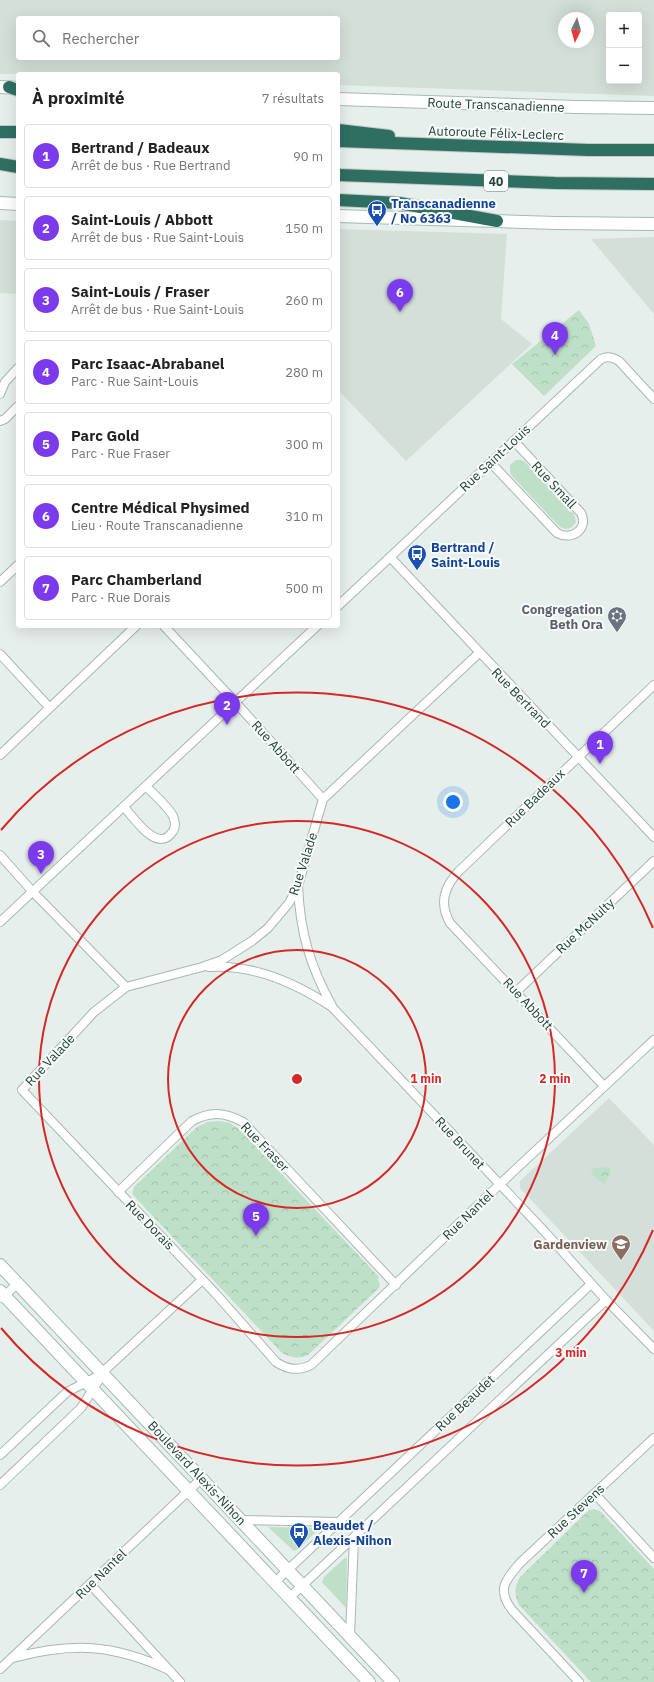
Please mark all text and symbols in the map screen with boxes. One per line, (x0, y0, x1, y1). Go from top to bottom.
north arrow (558, 12, 594, 48)
map controls (606, 12, 642, 84)
button: + (606, 12, 642, 48)
search box (16, 16, 340, 60)
icon: search (30, 27, 52, 49)
text: Rechercher (62, 29, 139, 48)
button: − (606, 48, 642, 84)
text: À proximité (32, 87, 125, 109)
text: 7 résultats (262, 90, 324, 107)
street label: Route Transcanadienne (427, 94, 565, 116)
street label: Autoroute Félix-Leclerc (428, 122, 565, 144)
text: Bertrand / Badeaux (71, 138, 210, 157)
text: 1 (42, 148, 50, 165)
text: 90 m (293, 148, 323, 165)
text: Arrêt de bus · Rue Bertrand (71, 157, 230, 174)
road number: 40 (484, 171, 508, 191)
place label: Transcanadienne / No 6363 (391, 195, 496, 227)
bus stop icon: Transcanadienne / No 6363 (366, 199, 388, 227)
text: Saint-Louis / Abbott (71, 210, 213, 229)
text: 2 (42, 220, 50, 237)
text: 150 m (285, 220, 323, 237)
text: Arrêt de bus · Rue Saint-Louis (71, 229, 244, 246)
pin: 6 (387, 279, 413, 312)
text: Saint-Louis / Fraser (71, 282, 210, 301)
text: 3 (42, 292, 50, 309)
text: 260 m (285, 292, 323, 309)
text: Arrêt de bus · Rue Saint-Louis (71, 301, 244, 318)
pin: 4 (542, 322, 568, 355)
text: Parc Isaac-Abrabanel (71, 354, 224, 373)
text: 4 (42, 364, 50, 381)
text: 280 m (285, 364, 323, 381)
text: Parc · Rue Saint-Louis (71, 373, 198, 390)
street label: Rue Saint-Louis (456, 421, 534, 495)
text: Parc Gold (71, 426, 139, 445)
text: 5 (42, 436, 50, 453)
text: 300 m (285, 436, 323, 453)
text: Parc · Rue Fraser (71, 445, 170, 462)
street label: Rue Small (528, 458, 581, 513)
text: Centre Médical Physimed (71, 498, 250, 517)
text: 6 (42, 508, 50, 525)
text: 310 m (285, 508, 323, 525)
text: Lieu · Route Transcanadienne (71, 517, 243, 534)
place label: Bertrand / Saint-Louis (431, 539, 501, 571)
bus stop icon: Bertrand / Saint-Louis (406, 543, 428, 571)
text: Parc Chamberland (71, 570, 202, 589)
text: 7 (42, 580, 50, 597)
text: 500 m (285, 580, 323, 597)
text: Parc · Rue Dorais (71, 589, 170, 606)
place label: Congregation Beth Ora (522, 601, 603, 633)
synagogue icon: Congregation Beth Ora (606, 605, 628, 633)
street label: Rue Bertrand (488, 664, 554, 732)
pin: 2 (214, 692, 240, 725)
street label: Rue Abbott (248, 717, 304, 777)
pin: 1 (587, 731, 613, 764)
street label: Rue Badeaux (501, 765, 569, 831)
your location (443, 792, 463, 812)
street label: Rue Valade (285, 830, 321, 898)
pin: 3 (28, 841, 54, 874)
street label: Rue McNulty (552, 894, 618, 957)
street label: Rue Abbott (499, 974, 557, 1034)
street label: Rue Valade (21, 1030, 79, 1090)
text: 1 min (410, 1071, 442, 1086)
text: 2 min (539, 1071, 571, 1086)
centre of rings (290, 1072, 304, 1086)
street label: Rue Brunet (431, 1113, 489, 1173)
street label: Rue Fraser (237, 1118, 293, 1176)
street label: Rue Nantel (439, 1186, 497, 1244)
street label: Rue Dorais (122, 1196, 178, 1254)
pin: 5 (243, 1203, 269, 1236)
school or university icon: Gardenview (610, 1233, 632, 1261)
place label: Gardenview (533, 1236, 607, 1253)
text: 3 min (555, 1345, 587, 1360)
street label: Rue Beaudet (432, 1371, 498, 1435)
street label: Boulevard Alexis-Nihon (144, 1417, 250, 1529)
street label: Rue Stevens (544, 1480, 608, 1542)
place label: Beaudet / Alexis-Nihon (313, 1517, 392, 1549)
bus stop icon: Beaudet / Alexis-Nihon (288, 1521, 310, 1549)
street label: Rue Nantel (72, 1545, 130, 1603)
pin: 7 (571, 1560, 597, 1593)

